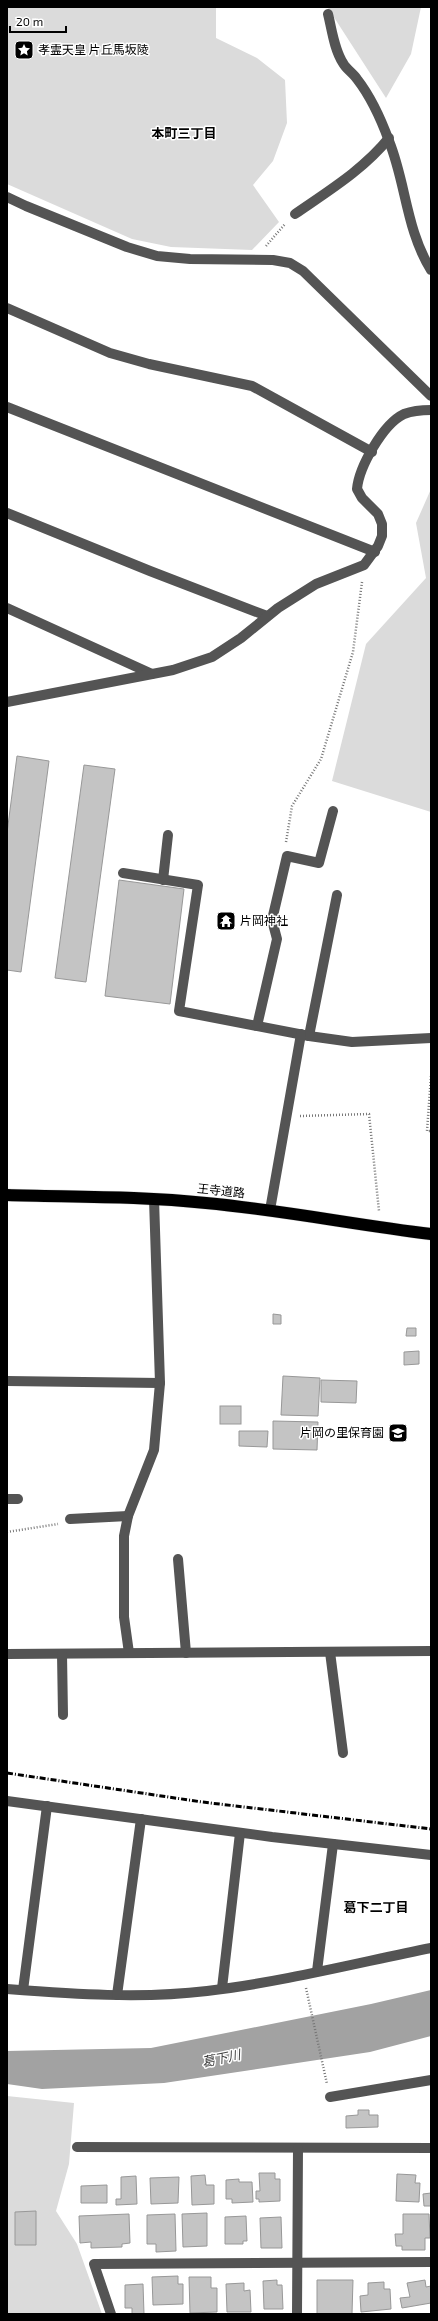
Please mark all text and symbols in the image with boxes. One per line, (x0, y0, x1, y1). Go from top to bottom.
scale bar (10, 8, 66, 34)
text: 20 m (16, 14, 43, 28)
place icon: 孝霊天皇 片丘馬坂陵 (13, 39, 35, 61)
place label: 孝霊天皇 片丘馬坂陵 (38, 42, 149, 56)
district label: 本町三丁目 (151, 125, 217, 141)
temple icon: 片岡神社 (215, 910, 237, 932)
place label: 片岡神社 (240, 913, 288, 927)
street label: 王寺道路 (196, 1181, 246, 1199)
school or university icon: 片岡の里保育園 (387, 1422, 409, 1444)
place label: 片岡の里保育園 (300, 1425, 384, 1439)
district label: 葛下二丁目 (343, 1899, 409, 1915)
water label: 葛下川 (200, 2046, 244, 2070)

